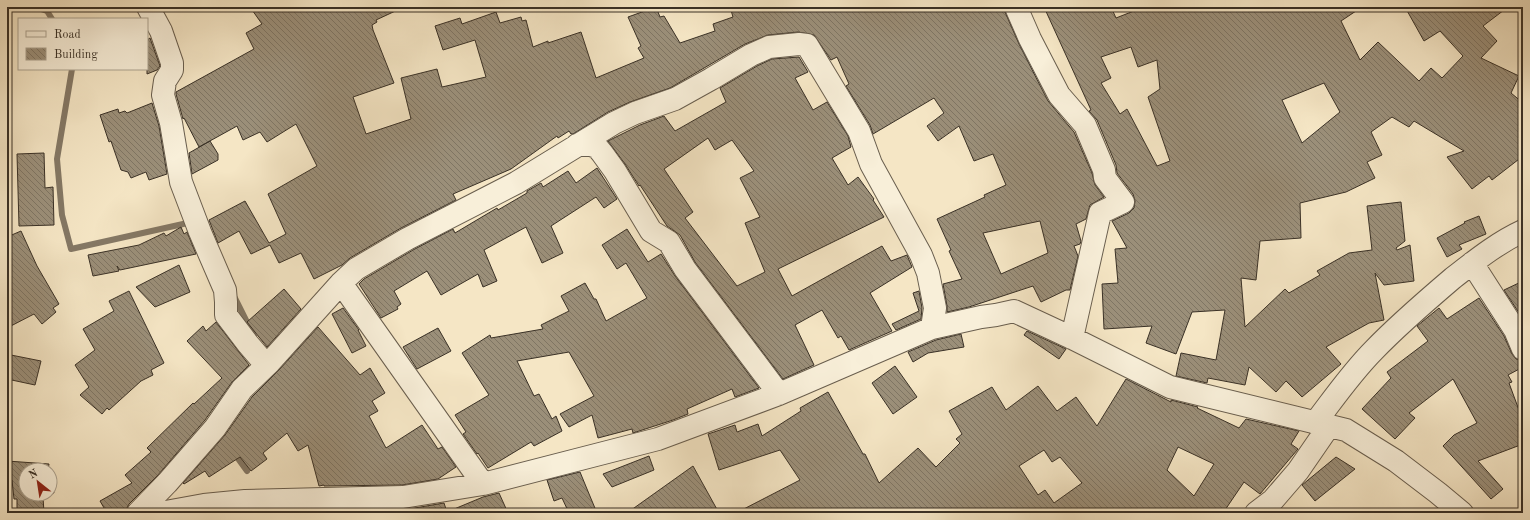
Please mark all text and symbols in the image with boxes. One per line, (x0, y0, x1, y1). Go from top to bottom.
legend (18, 18, 148, 70)
text: Road (54, 29, 81, 41)
text: Building (54, 49, 98, 61)
north arrow (18, 462, 58, 502)
text: N (27, 467, 41, 482)

